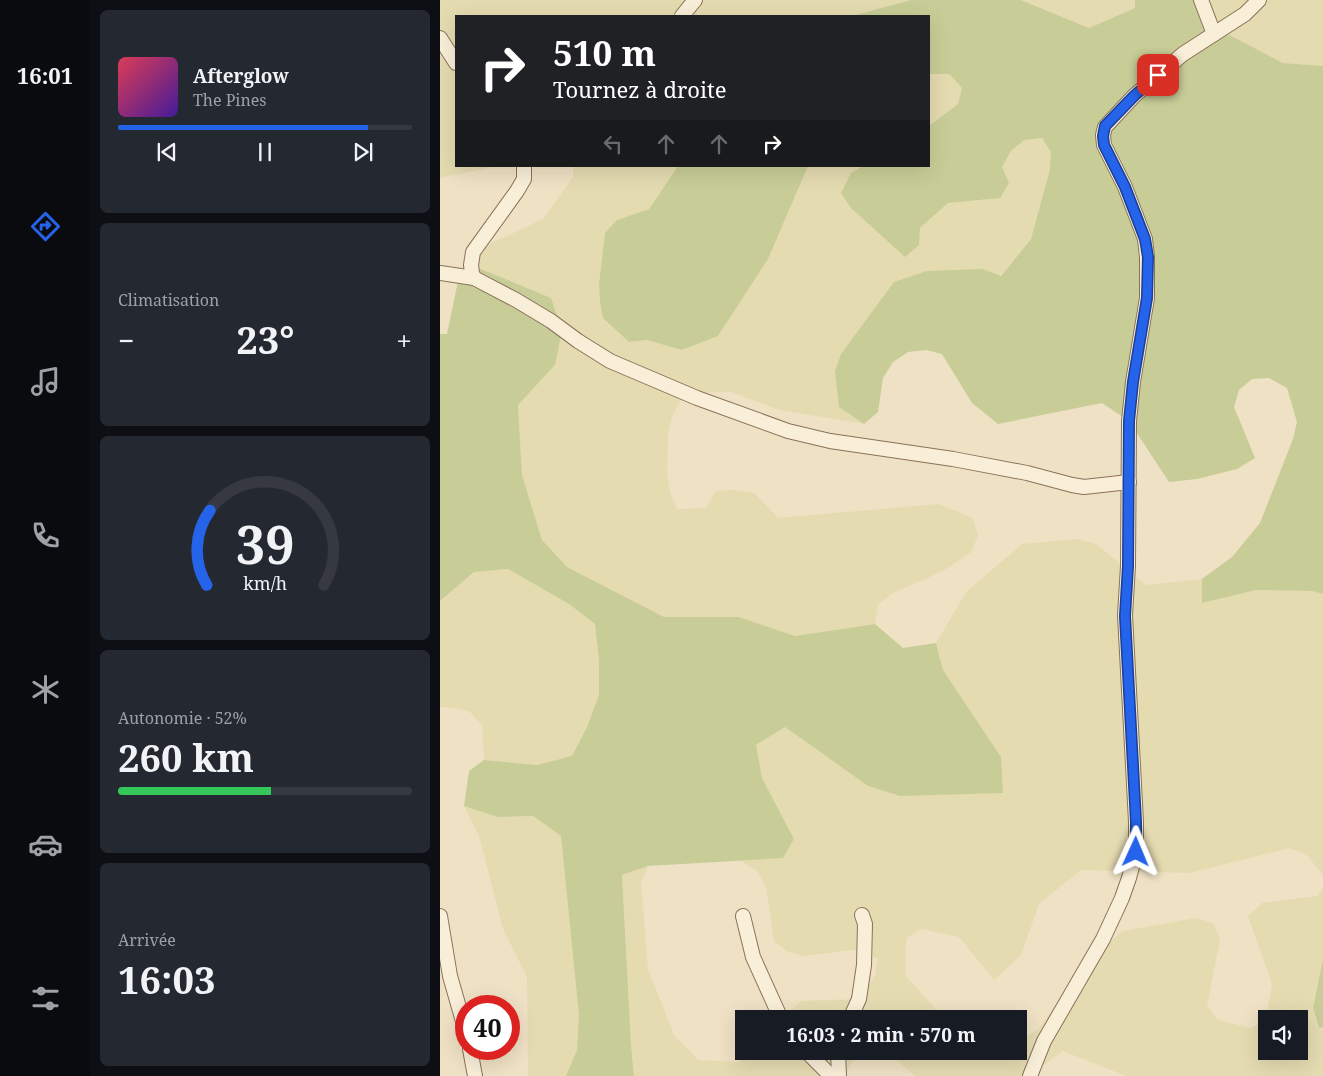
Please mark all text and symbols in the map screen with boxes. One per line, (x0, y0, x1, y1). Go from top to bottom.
text: 510 m (553, 29, 656, 76)
icon: right (470, 35, 535, 100)
pin (1137, 54, 1179, 96)
text: 16:01 (17, 60, 73, 90)
icon: arrive (1144, 61, 1172, 89)
text: Afterglow (193, 63, 289, 89)
text: Tournez à droite (553, 74, 727, 104)
text: The Pines (193, 89, 267, 111)
icon: left (599, 130, 627, 158)
icon: ahead (652, 130, 680, 158)
icon: ahead (705, 130, 733, 158)
icon: right (758, 130, 786, 158)
icon: previous (153, 138, 181, 166)
icon: pause (251, 138, 279, 166)
icon: next (349, 138, 377, 166)
icon: directions (28, 209, 63, 244)
text: Climatisation (118, 289, 219, 311)
text: 23° (236, 313, 294, 365)
text: − (118, 321, 134, 359)
text: + (396, 321, 412, 359)
icon: music (28, 364, 63, 399)
text: 39 (236, 508, 294, 579)
icon: phone (28, 518, 63, 553)
text: km/h (243, 571, 287, 595)
icon: climate (28, 672, 63, 707)
text: Autonomie · 52% (118, 707, 247, 729)
text: 260 km (118, 731, 254, 783)
position arrow (1109, 825, 1161, 877)
icon: car (28, 827, 63, 862)
text: Arrivée (118, 929, 176, 951)
text: 16:03 (118, 953, 215, 1005)
icon: filters (28, 981, 63, 1016)
speed limit sign: 40 (455, 995, 520, 1060)
map controls (1258, 1010, 1308, 1060)
button: sound (1258, 1010, 1308, 1060)
text: 16:03 · 2 min · 570 m (786, 1022, 976, 1048)

